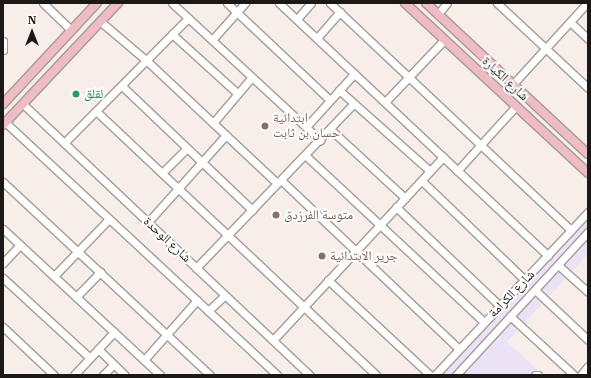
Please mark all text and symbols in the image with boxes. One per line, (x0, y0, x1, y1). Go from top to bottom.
north arrow (12, 12, 52, 52)
text: N (28, 13, 36, 27)
street label: شارع الكيارة (479, 54, 531, 104)
place label: لقلق (84, 86, 103, 102)
marker: لقلق (71, 89, 81, 99)
place label: ابتدائية حسان بن ثابت (273, 111, 340, 142)
marker: ابتدائية حسان بن ثابت (260, 121, 270, 131)
place label: متوسة الفرزدق (284, 207, 353, 223)
marker: متوسة الفرزدق (271, 210, 281, 220)
street label: شارع الوحدة (140, 214, 194, 266)
place label: جرير الابتدائية (330, 248, 398, 264)
marker: جرير الابتدائية (317, 251, 327, 261)
street label: شارع الكرامة (486, 267, 538, 321)

